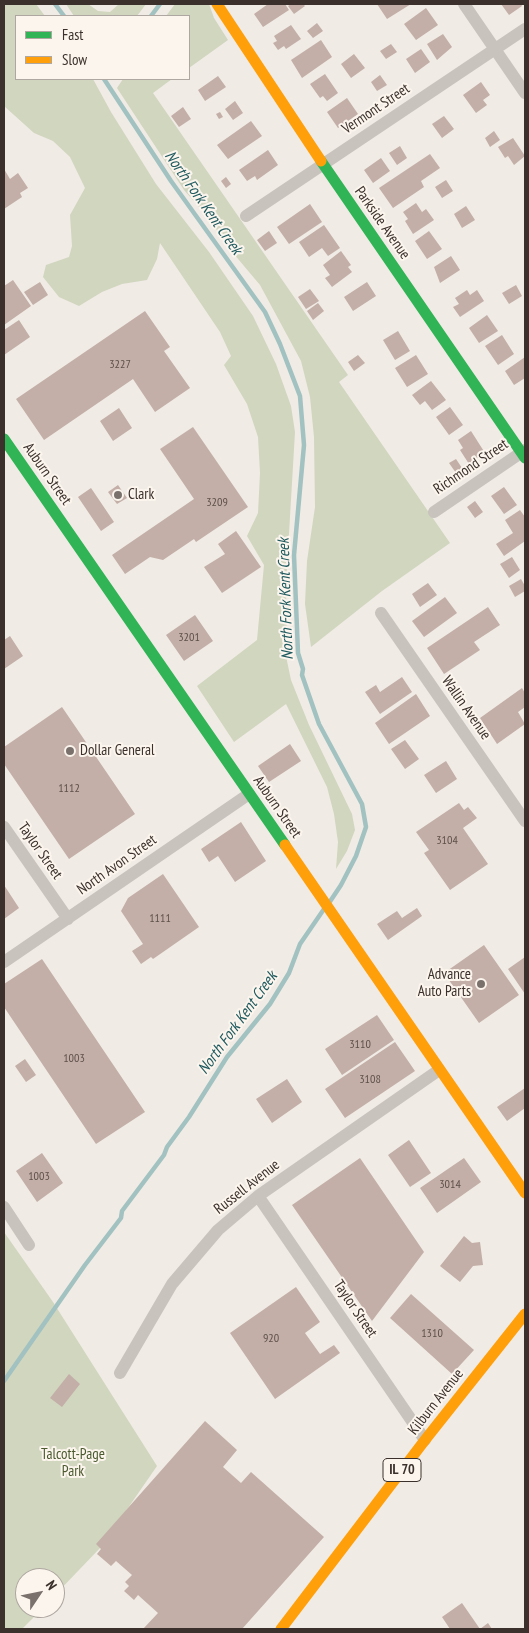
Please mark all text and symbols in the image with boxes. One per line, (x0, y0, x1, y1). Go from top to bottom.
legend (15, 15, 190, 80)
text: Fast (62, 25, 83, 44)
text: Slow (62, 50, 87, 69)
street label: Vermont Street (339, 80, 413, 138)
water label: North Fork Kent Creek (160, 147, 246, 259)
street label: Parkside Avenue (350, 183, 414, 263)
house number: 3227 (109, 358, 131, 372)
street label: Richmond Street (430, 436, 512, 498)
street label: Auburn Street (19, 440, 75, 508)
place label: Clark (128, 486, 154, 504)
marker: Clark (112, 489, 124, 501)
house number: 3209 (206, 496, 228, 510)
water label: North Fork Kent Creek (274, 538, 298, 660)
house number: 3201 (178, 631, 200, 645)
street label: Wallin Avenue (438, 673, 494, 743)
place label: Dollar General (80, 742, 155, 760)
marker: Dollar General (64, 745, 76, 757)
street label: Auburn Street (249, 773, 305, 841)
house number: 1112 (58, 782, 80, 796)
street label: Taylor Street (14, 819, 66, 883)
street label: North Avon Street (74, 831, 160, 899)
house number: 3104 (436, 834, 458, 848)
house number: 1111 (149, 912, 171, 926)
place label: Advance Auto Parts (418, 966, 471, 1001)
water label: North Fork Kent Creek (194, 968, 282, 1078)
marker: Advance Auto Parts (475, 978, 487, 990)
house number: 3110 (349, 1038, 371, 1052)
house number: 1003 (63, 1052, 85, 1066)
house number: 3108 (359, 1073, 381, 1087)
street label: Russell Avenue (211, 1156, 283, 1218)
house number: 1003 (28, 1170, 50, 1184)
house number: 3014 (439, 1178, 461, 1192)
street label: Taylor Street (329, 1277, 381, 1341)
house number: 1310 (421, 1327, 443, 1341)
house number: 920 (263, 1332, 279, 1346)
street label: Kilburn Avenue (405, 1365, 467, 1439)
park label: Talcott-Page Park (41, 1446, 105, 1481)
road number: IL 70 (383, 1458, 421, 1482)
north arrow (15, 1568, 65, 1618)
text: N (42, 1577, 61, 1593)

